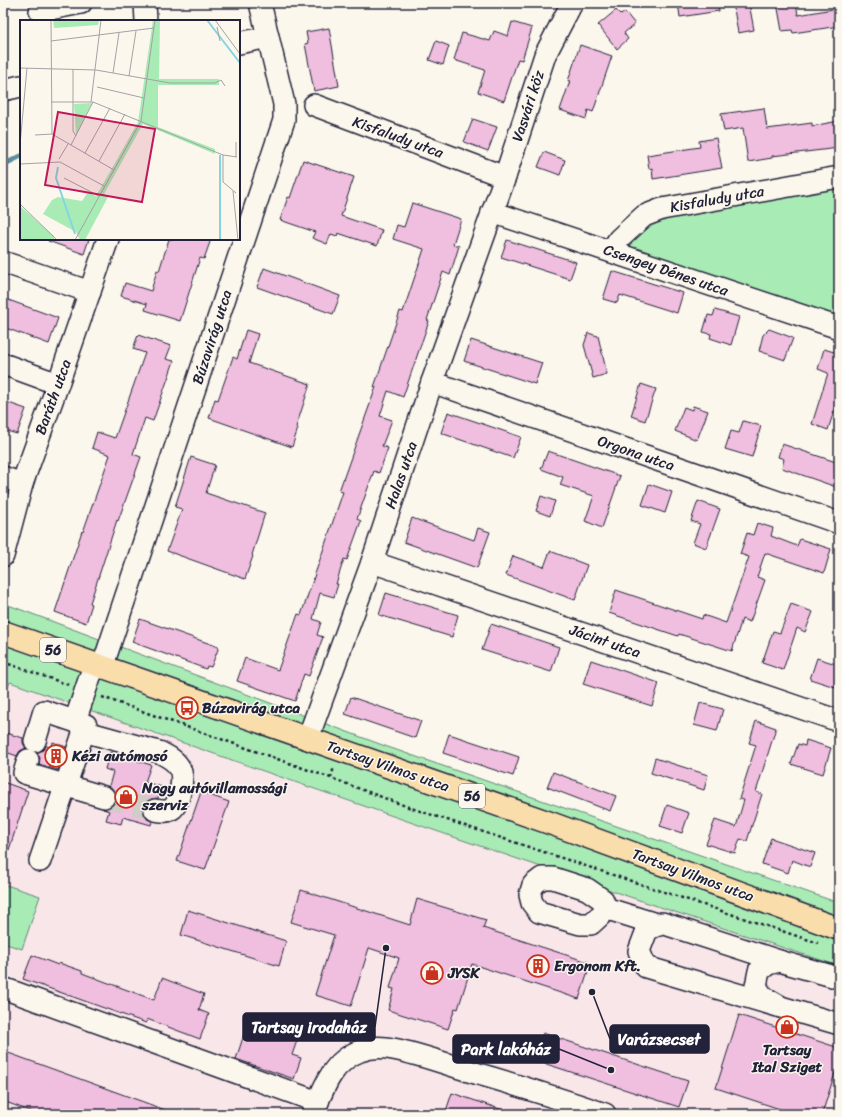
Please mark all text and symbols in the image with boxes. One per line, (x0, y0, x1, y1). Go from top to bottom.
inset map (20, 20, 240, 240)
street label: Vasvári köz (504, 66, 552, 145)
street label: Kisfaludy utca (349, 109, 448, 166)
street label: Kisfaludy utca (668, 178, 767, 220)
street label: Csengey Dénes utca (600, 236, 732, 304)
street label: Búzavirág utca (184, 286, 240, 388)
street label: Baráth utca (27, 355, 79, 438)
street label: Orgona utca (594, 428, 679, 479)
street label: Halas utca (377, 437, 425, 512)
street label: Jácint utca (565, 616, 645, 665)
road number: 56 (40, 638, 66, 662)
bus stop icon: Búzavirág utca (174, 695, 200, 721)
place label: Búzavirág utca (202, 695, 301, 721)
street label: Tartsay Vilmos utca (323, 733, 453, 799)
building icon: Kézi autómosó (43, 743, 69, 769)
place label: Kézi autómosó (71, 743, 168, 769)
place label: Nagy autóvillamossági szerviz (141, 775, 288, 818)
shop icon: Nagy autóvillamossági szerviz (113, 784, 139, 810)
road number: 56 (459, 784, 485, 808)
street label: Tartsay Vilmos utca (628, 841, 758, 909)
building icon: Ergonom Kft. (525, 953, 551, 979)
place label: Ergonom Kft. (554, 953, 641, 979)
shop icon: JYSK (419, 960, 445, 986)
place label: JYSK (447, 960, 481, 986)
callout: Tartsay irodaház (243, 1013, 375, 1041)
text: Tartsay irodaház (251, 1013, 368, 1042)
shop icon: Tartsay Ital Sziget (774, 1014, 800, 1040)
callout: Varázsecset (610, 1025, 709, 1053)
text: Varázsecset (618, 1025, 702, 1054)
callout: Park lakóház (453, 1035, 559, 1063)
text: Park lakóház (461, 1035, 551, 1064)
place label: Tartsay Ital Sziget (751, 1037, 823, 1080)

